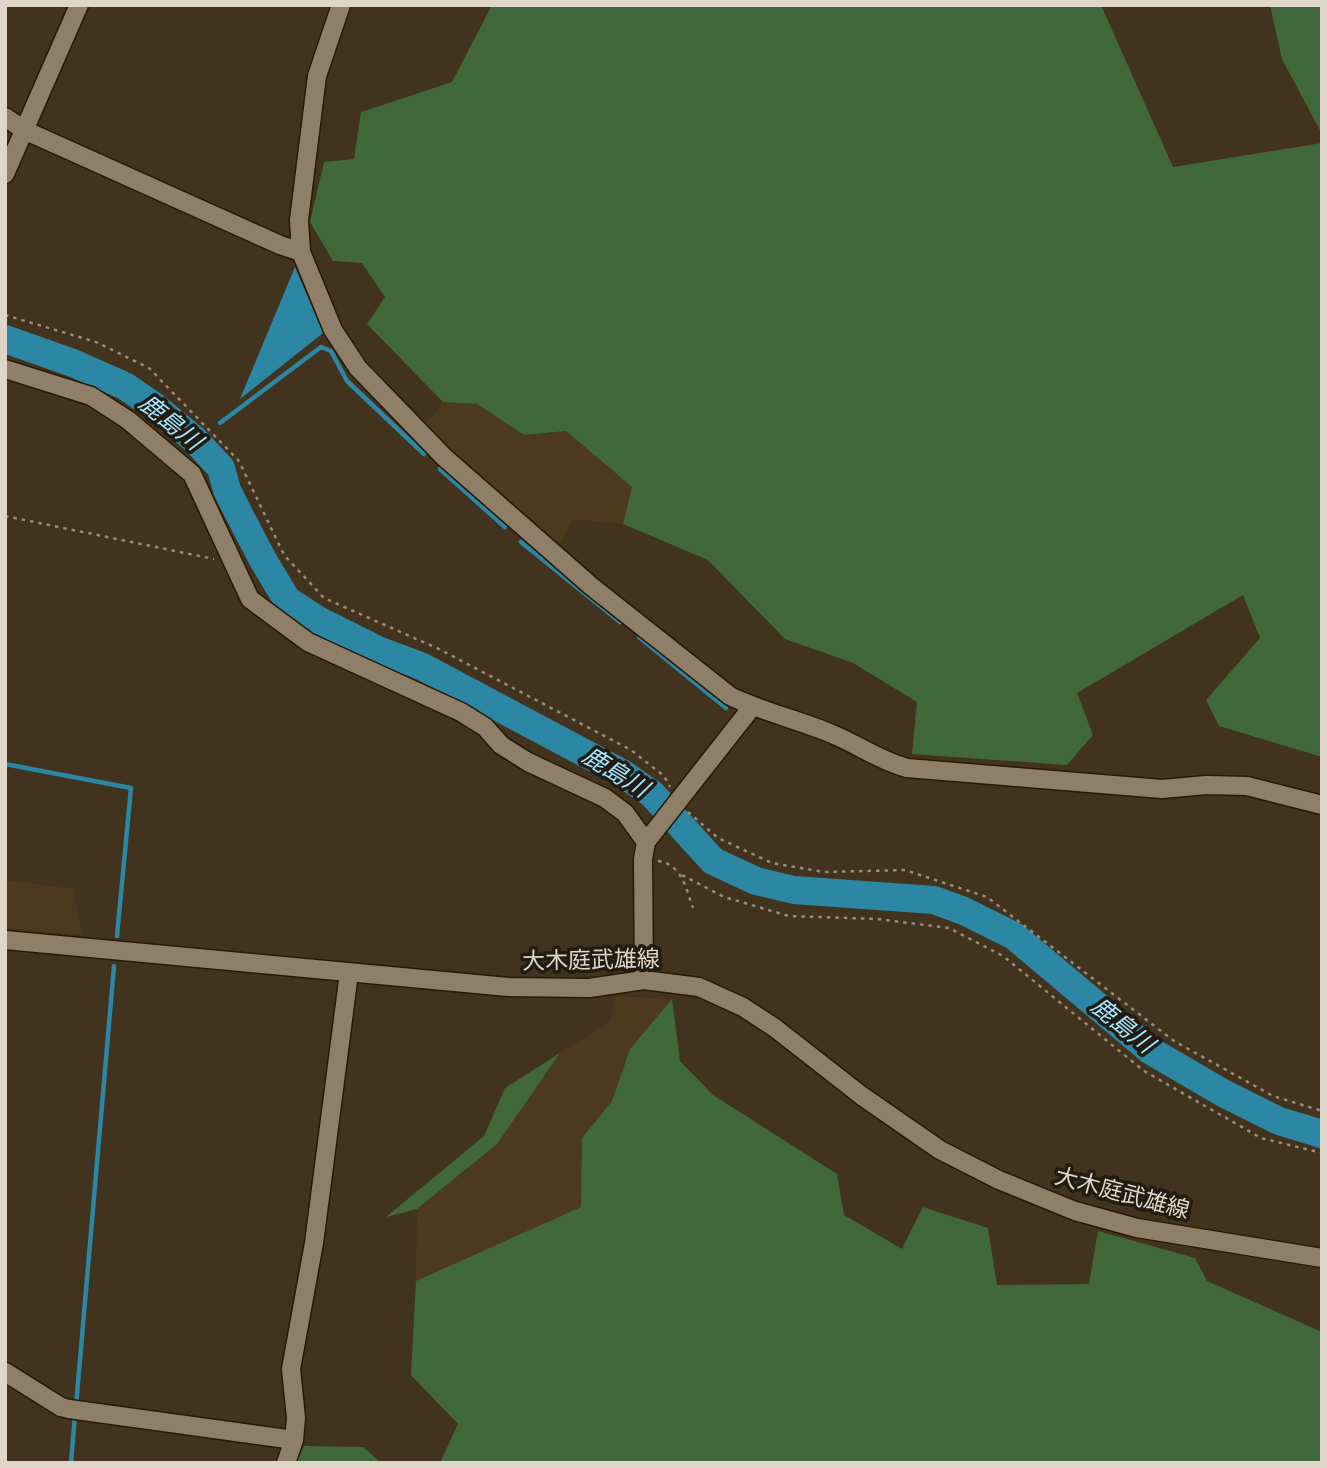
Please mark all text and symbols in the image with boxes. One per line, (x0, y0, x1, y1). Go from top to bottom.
water label: 鹿島川 (133, 389, 207, 457)
water label: 鹿島川 (577, 742, 653, 804)
street label: 大木庭武雄線 (522, 946, 660, 976)
water label: 鹿島川 (1085, 992, 1159, 1060)
street label: 大木庭武雄線 (1052, 1163, 1192, 1225)

